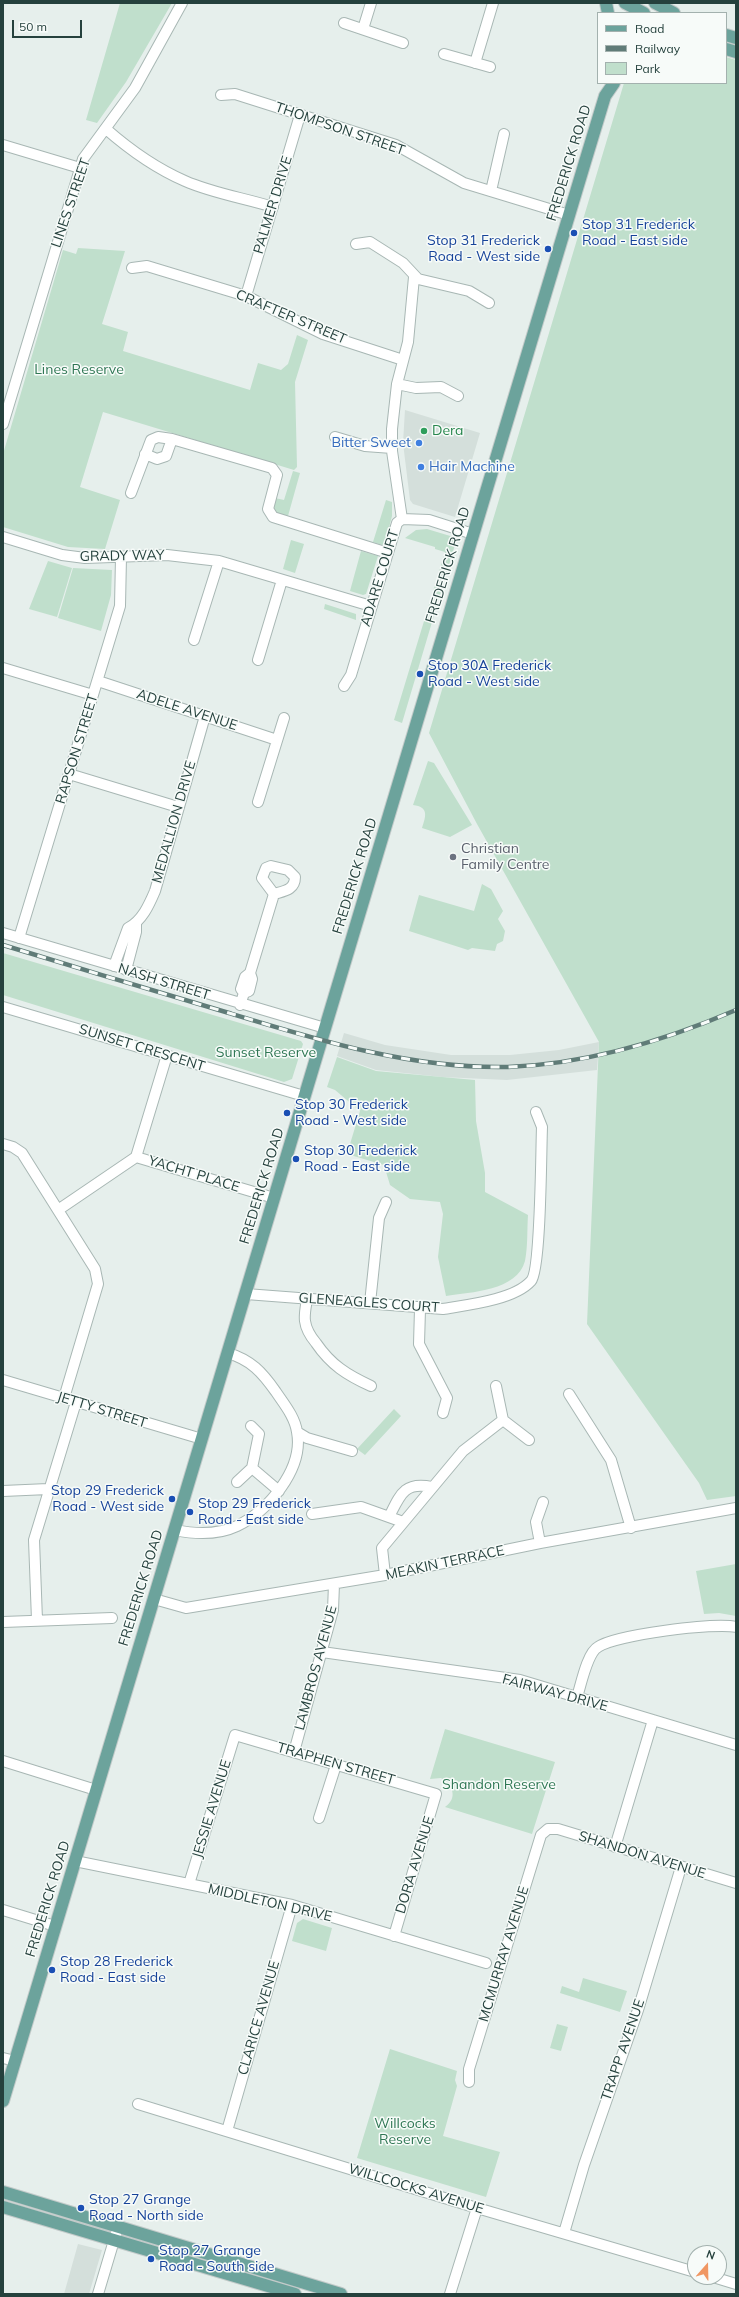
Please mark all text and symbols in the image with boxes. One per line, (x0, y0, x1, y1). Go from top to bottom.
scale bar (14, 12, 84, 38)
legend (597, 12, 727, 84)
text: 50 m (19, 19, 47, 34)
text: Road (635, 21, 664, 36)
text: Railway (635, 41, 680, 56)
text: Park (635, 61, 660, 76)
street label: THOMPSON STREET (273, 99, 407, 159)
street label: FREDERICK ROAD (543, 103, 595, 223)
street label: PALMER DRIVE (250, 154, 296, 256)
street label: LINES STREET (48, 156, 94, 250)
place label: Stop 31 Frederick Road - East side (582, 217, 695, 250)
marker: Stop 31 Frederick Road - East side (569, 228, 579, 238)
place label: Stop 31 Frederick Road - West side (427, 233, 540, 266)
marker: Stop 31 Frederick Road - West side (543, 244, 553, 254)
street label: CRAFTER STREET (233, 286, 349, 348)
park label: Lines Reserve (34, 362, 124, 378)
place label: Dera (432, 423, 463, 439)
marker: Dera (419, 426, 429, 436)
place label: Bitter Sweet (331, 435, 411, 451)
marker: Bitter Sweet (414, 438, 424, 448)
place label: Hair Machine (429, 459, 515, 475)
marker: Hair Machine (416, 462, 426, 472)
street label: FREDERICK ROAD (422, 505, 474, 625)
street label: ADARE COURT (357, 527, 403, 629)
street label: GRADY WAY (79, 547, 165, 565)
place label: Stop 30A Frederick Road - West side (428, 658, 551, 690)
marker: Stop 30A Frederick Road - West side (415, 669, 425, 679)
street label: ADELE AVENUE (135, 686, 239, 734)
street label: RAPSON STREET (52, 692, 102, 806)
street label: MEDALLION DRIVE (149, 759, 199, 885)
street label: FREDERICK ROAD (329, 816, 381, 936)
place label: Christian Family Centre (461, 841, 549, 874)
marker: Christian Family Centre (448, 852, 458, 862)
street label: NASH STREET (116, 960, 212, 1004)
street label: SUNSET CRESCENT (77, 1021, 207, 1075)
park label: Sunset Reserve (216, 1045, 316, 1061)
place label: Stop 30 Frederick Road - West side (295, 1097, 408, 1130)
marker: Stop 30 Frederick Road - West side (282, 1108, 292, 1118)
street label: FREDERICK ROAD (236, 1126, 288, 1246)
place label: Stop 30 Frederick Road - East side (304, 1143, 417, 1176)
street label: YACHT PLACE (146, 1152, 242, 1196)
marker: Stop 30 Frederick Road - East side (291, 1154, 301, 1164)
street label: GLENEAGLES COURT (298, 1290, 440, 1316)
street label: JETTY STREET (55, 1388, 149, 1432)
place label: Stop 29 Frederick Road - West side (51, 1483, 164, 1516)
marker: Stop 29 Frederick Road - West side (167, 1494, 177, 1504)
place label: Stop 29 Frederick Road - East side (198, 1496, 311, 1528)
marker: Stop 29 Frederick Road - East side (185, 1507, 195, 1517)
street label: FREDERICK ROAD (115, 1528, 167, 1648)
street label: MEAKIN TERRACE (384, 1542, 506, 1584)
street label: LAMBROS AVENUE (291, 1604, 341, 1732)
street label: FAIRWAY DRIVE (500, 1671, 610, 1715)
street label: TRAPHEN STREET (275, 1739, 397, 1789)
street label: JESSIE AVENUE (189, 1758, 235, 1860)
park label: Shandon Reserve (442, 1777, 556, 1793)
street label: DORA AVENUE (392, 1814, 438, 1916)
street label: SHANDON AVENUE (576, 1828, 708, 1882)
street label: FREDERICK ROAD (22, 1839, 74, 1959)
street label: MIDDLETON DRIVE (206, 1881, 334, 1925)
street label: MCMURRAY AVENUE (475, 1884, 533, 2024)
place label: Stop 28 Frederick Road - East side (60, 1954, 173, 1986)
street label: CLARICE AVENUE (235, 1959, 283, 2077)
marker: Stop 28 Frederick Road - East side (47, 1965, 57, 1975)
street label: TRAPP AVENUE (598, 1997, 648, 2103)
park label: Willcocks Reserve (374, 2116, 436, 2148)
street label: WILLCOCKS AVENUE (346, 2160, 486, 2218)
place label: Stop 27 Grange Road - North side (89, 2192, 204, 2224)
marker: Stop 27 Grange Road - North side (76, 2203, 86, 2213)
place label: Stop 27 Grange Road - South side (159, 2243, 274, 2276)
north arrow (687, 2245, 727, 2285)
text: N (704, 2247, 717, 2263)
marker: Stop 27 Grange Road - South side (146, 2254, 156, 2264)

